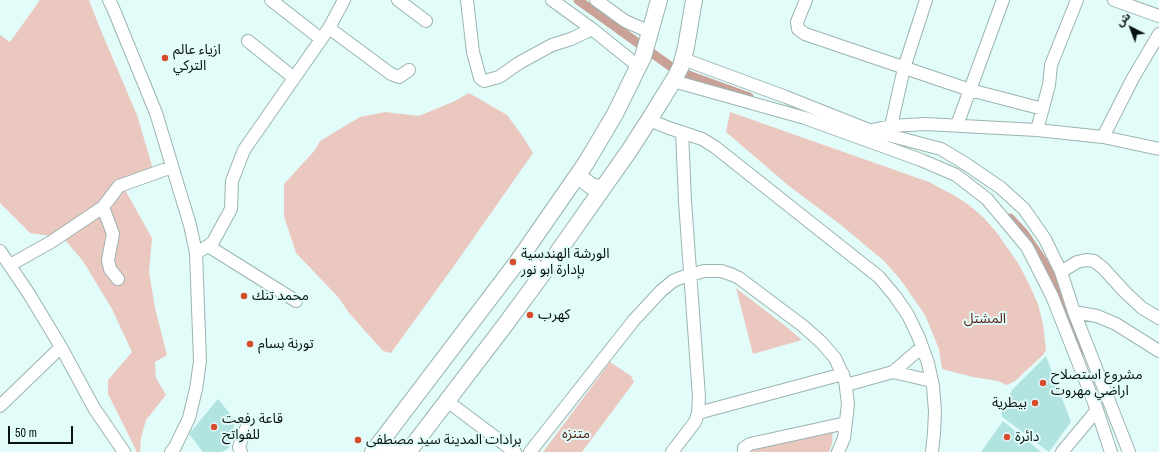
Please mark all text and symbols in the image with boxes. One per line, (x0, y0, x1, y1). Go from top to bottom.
north arrow (1111, 8, 1151, 48)
text: ش (1113, 9, 1133, 29)
place label: ازياء عالم التركي (173, 42, 221, 74)
marker: ازياء عالم التركي (160, 53, 170, 63)
place label: الورشة الهندسية بإدارة ابو نور (521, 246, 610, 278)
marker: الورشة الهندسية بإدارة ابو نور (508, 257, 518, 267)
place label: محمد تنك (252, 288, 309, 304)
marker: محمد تنك (239, 291, 249, 301)
place label: كهرب (538, 307, 570, 323)
marker: كهرب (525, 310, 535, 320)
park label: المشتل (964, 311, 1006, 327)
place label: تورنة بسام (258, 336, 314, 352)
marker: تورنة بسام (245, 339, 255, 349)
place label: مشروع استصلاح اراضي مهروت (1051, 367, 1142, 400)
marker: مشروع استصلاح اراضي مهروت (1038, 378, 1048, 388)
place label: بيطرية (992, 395, 1027, 411)
marker: بيطرية (1030, 398, 1040, 408)
place label: قاعة رفعت للفواتح (222, 411, 283, 444)
scale bar (10, 418, 75, 444)
marker: قاعة رفعت للفواتح (209, 422, 219, 432)
text: 50 m (15, 425, 37, 441)
park label: متنزه (562, 426, 590, 442)
place label: دائرة (1015, 429, 1039, 445)
place label: برادات المدينة سيد مصطفى (366, 432, 522, 448)
marker: دائرة (1002, 432, 1012, 442)
marker: برادات المدينة سيد مصطفى (353, 435, 363, 445)

